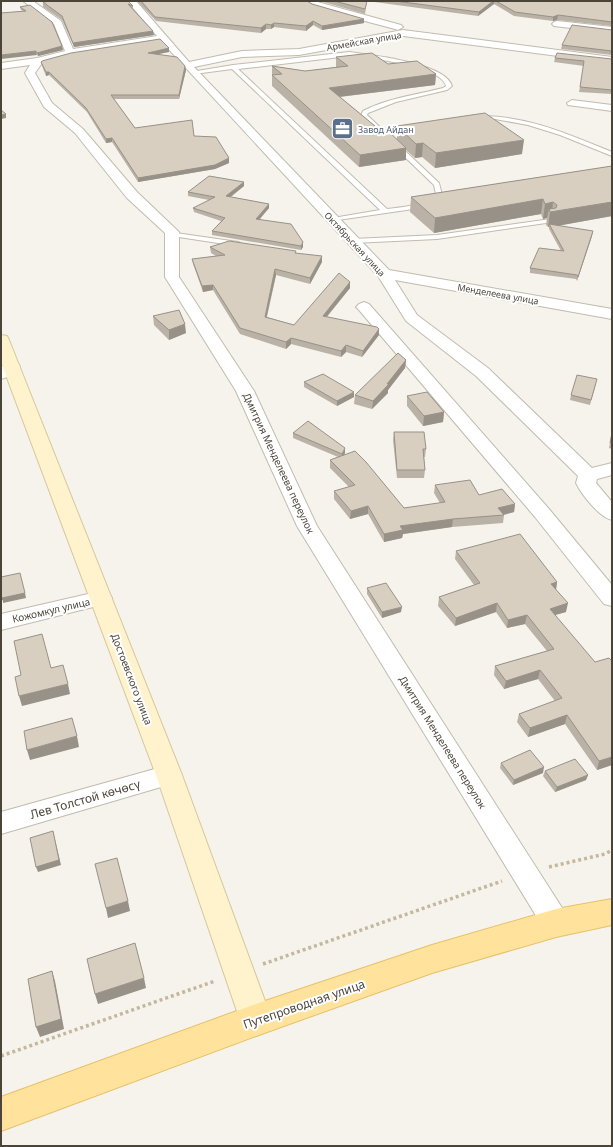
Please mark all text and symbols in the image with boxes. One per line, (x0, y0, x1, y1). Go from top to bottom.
street label: Армейская улица (326, 28, 402, 54)
office icon: Завод Айдан (329, 116, 355, 142)
place label: Завод Айдан (358, 123, 414, 136)
street label: Октябрьская улица (322, 209, 388, 279)
street label: Менделеева улица (456, 280, 540, 308)
street label: Дмитрия Менделеева переулок (240, 390, 318, 536)
street label: Кожомкул улица (11, 594, 91, 626)
street label: Достоевского улица (108, 631, 156, 727)
street label: Дмитрия Менделеева переулок (396, 673, 490, 812)
street label: Лев Толстой көчөсү (28, 775, 143, 823)
street label: Путепроводная улица (241, 975, 367, 1033)

